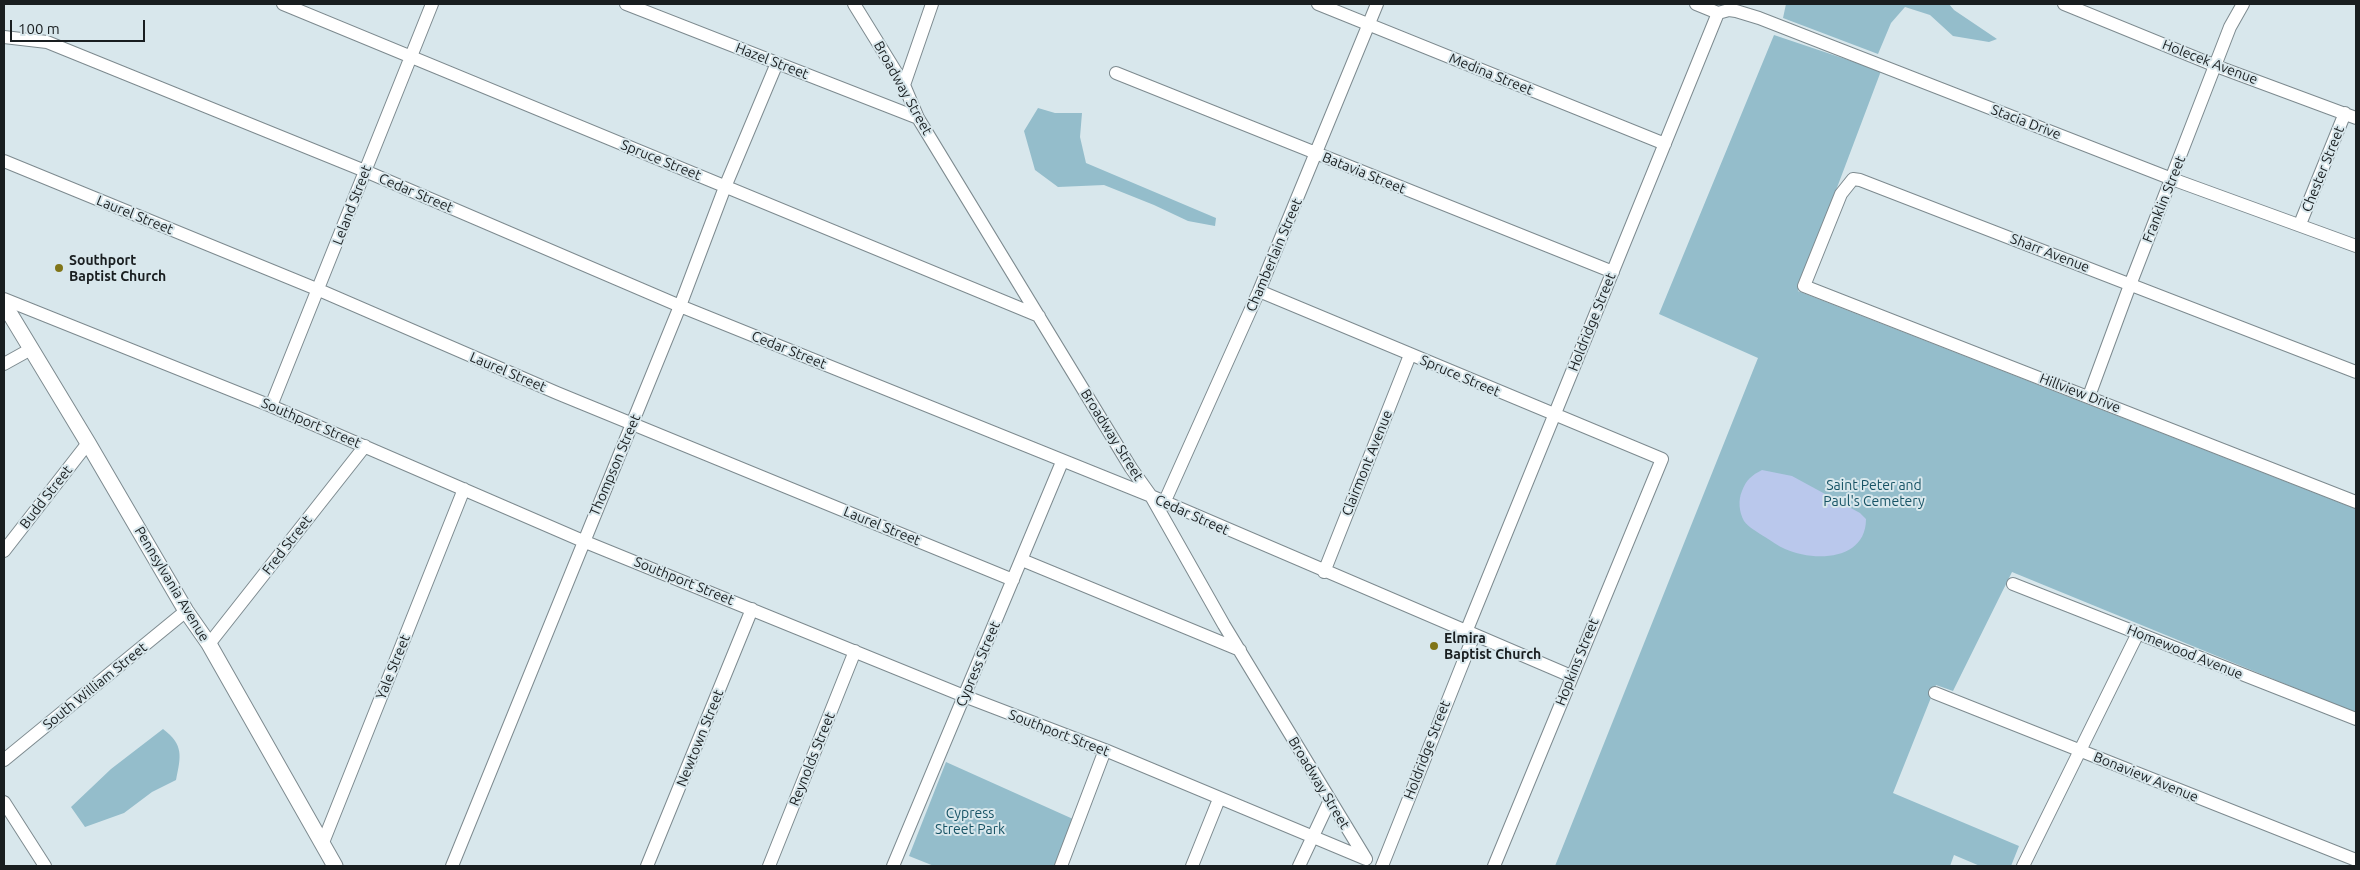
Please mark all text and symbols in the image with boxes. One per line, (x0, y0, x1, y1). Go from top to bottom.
scale bar (12, 10, 148, 42)
text: 100 m (18, 20, 60, 37)
street label: Holecek Avenue (2160, 36, 2260, 88)
street label: Broadway Street (870, 38, 936, 138)
street label: Hazel Street (733, 39, 811, 83)
street label: Medina Street (1447, 50, 1535, 98)
street label: Stacia Drive (1989, 101, 2063, 143)
street label: Chester Street (2298, 124, 2348, 214)
street label: Spruce Street (618, 136, 704, 184)
street label: Batavia Street (1320, 149, 1408, 197)
street label: Franklin Street (2139, 153, 2189, 245)
street label: Leland Street (329, 163, 375, 247)
street label: Cedar Street (376, 170, 456, 216)
street label: Laurel Street (94, 192, 176, 238)
street label: Chamberlain Street (1242, 196, 1306, 314)
street label: Sharr Avenue (2008, 230, 2092, 276)
place label: Southport Baptist Church (69, 252, 166, 284)
marker: Southport Baptist Church (53, 262, 65, 274)
street label: Holdridge Street (1565, 270, 1619, 374)
street label: Cedar Street (749, 327, 829, 373)
street label: Laurel Street (467, 348, 549, 396)
street label: Spruce Street (1417, 352, 1503, 400)
street label: Hillview Drive (2037, 370, 2123, 416)
street label: Broadway Street (1077, 386, 1147, 484)
street label: Southport Street (259, 394, 363, 452)
street label: Clairmont Avenue (1338, 408, 1396, 518)
street label: Thompson Street (586, 412, 644, 518)
street label: Budd Street (16, 462, 76, 532)
park label: Saint Peter and Paul's Cemetery (1823, 477, 1925, 510)
street label: Cedar Street (1152, 491, 1232, 539)
street label: Laurel Street (841, 503, 923, 549)
street label: Fred Street (259, 512, 315, 578)
street label: Pennsylvania Avenue (131, 523, 213, 645)
street label: Southport Street (631, 553, 737, 609)
street label: Hopkins Street (1552, 616, 1602, 708)
street label: Cypress Street (952, 619, 1004, 709)
street label: Homewood Avenue (2125, 621, 2245, 683)
place label: Elmira Baptist Church (1444, 630, 1541, 662)
street label: Yale Street (372, 632, 414, 702)
street label: South William Street (40, 639, 150, 733)
marker: Elmira Baptist Church (1428, 640, 1440, 652)
street label: Newtown Street (673, 687, 727, 789)
street label: Holdridge Street (1400, 698, 1454, 802)
street label: Southport Street (1006, 706, 1112, 760)
street label: Reynolds Street (786, 710, 838, 808)
street label: Broadway Street (1285, 734, 1353, 832)
street label: Bonaview Avenue (2091, 748, 2201, 806)
park label: Cypress Street Park (935, 805, 1005, 838)

